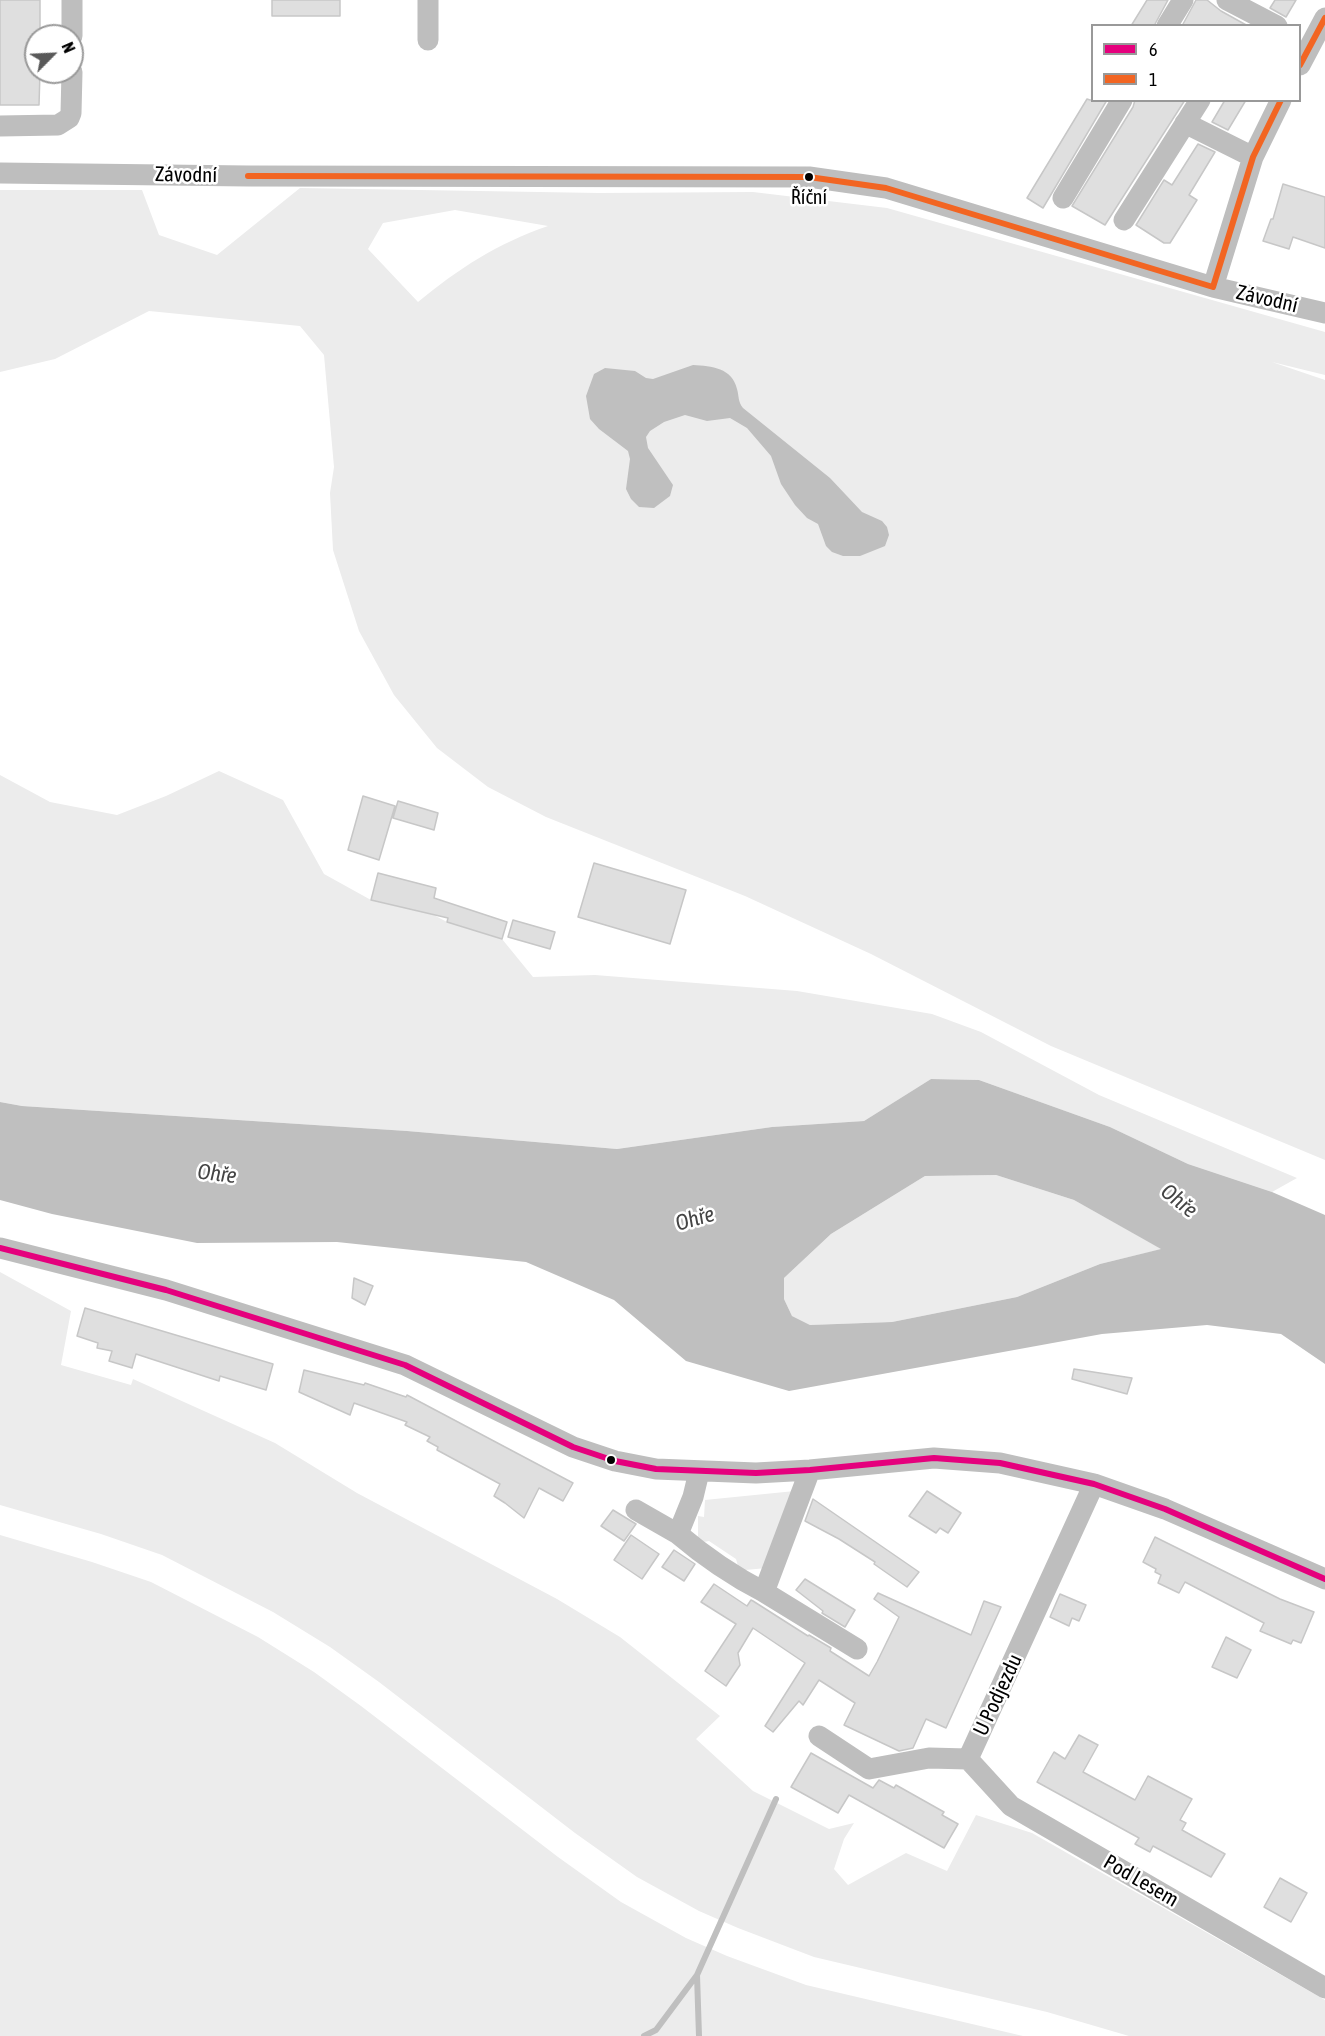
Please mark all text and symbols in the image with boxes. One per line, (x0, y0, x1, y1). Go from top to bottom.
north arrow (24, 24, 84, 84)
legend (1091, 24, 1301, 102)
text: 6 (1149, 39, 1157, 60)
text: N (58, 40, 79, 55)
text: 1 (1149, 69, 1157, 90)
street label: Závodní (155, 162, 217, 188)
marker: Říční (803, 171, 815, 183)
place label: Říční (791, 186, 827, 210)
street label: Závodní (1234, 280, 1300, 318)
water label: Ohře (196, 1159, 238, 1189)
water label: Ohře (1155, 1178, 1203, 1224)
water label: Ohře (672, 1201, 718, 1237)
unlabelled marker (605, 1454, 617, 1466)
street label: U Podjezdu (968, 1650, 1028, 1740)
street label: Pod Lesem (1099, 1849, 1183, 1913)

